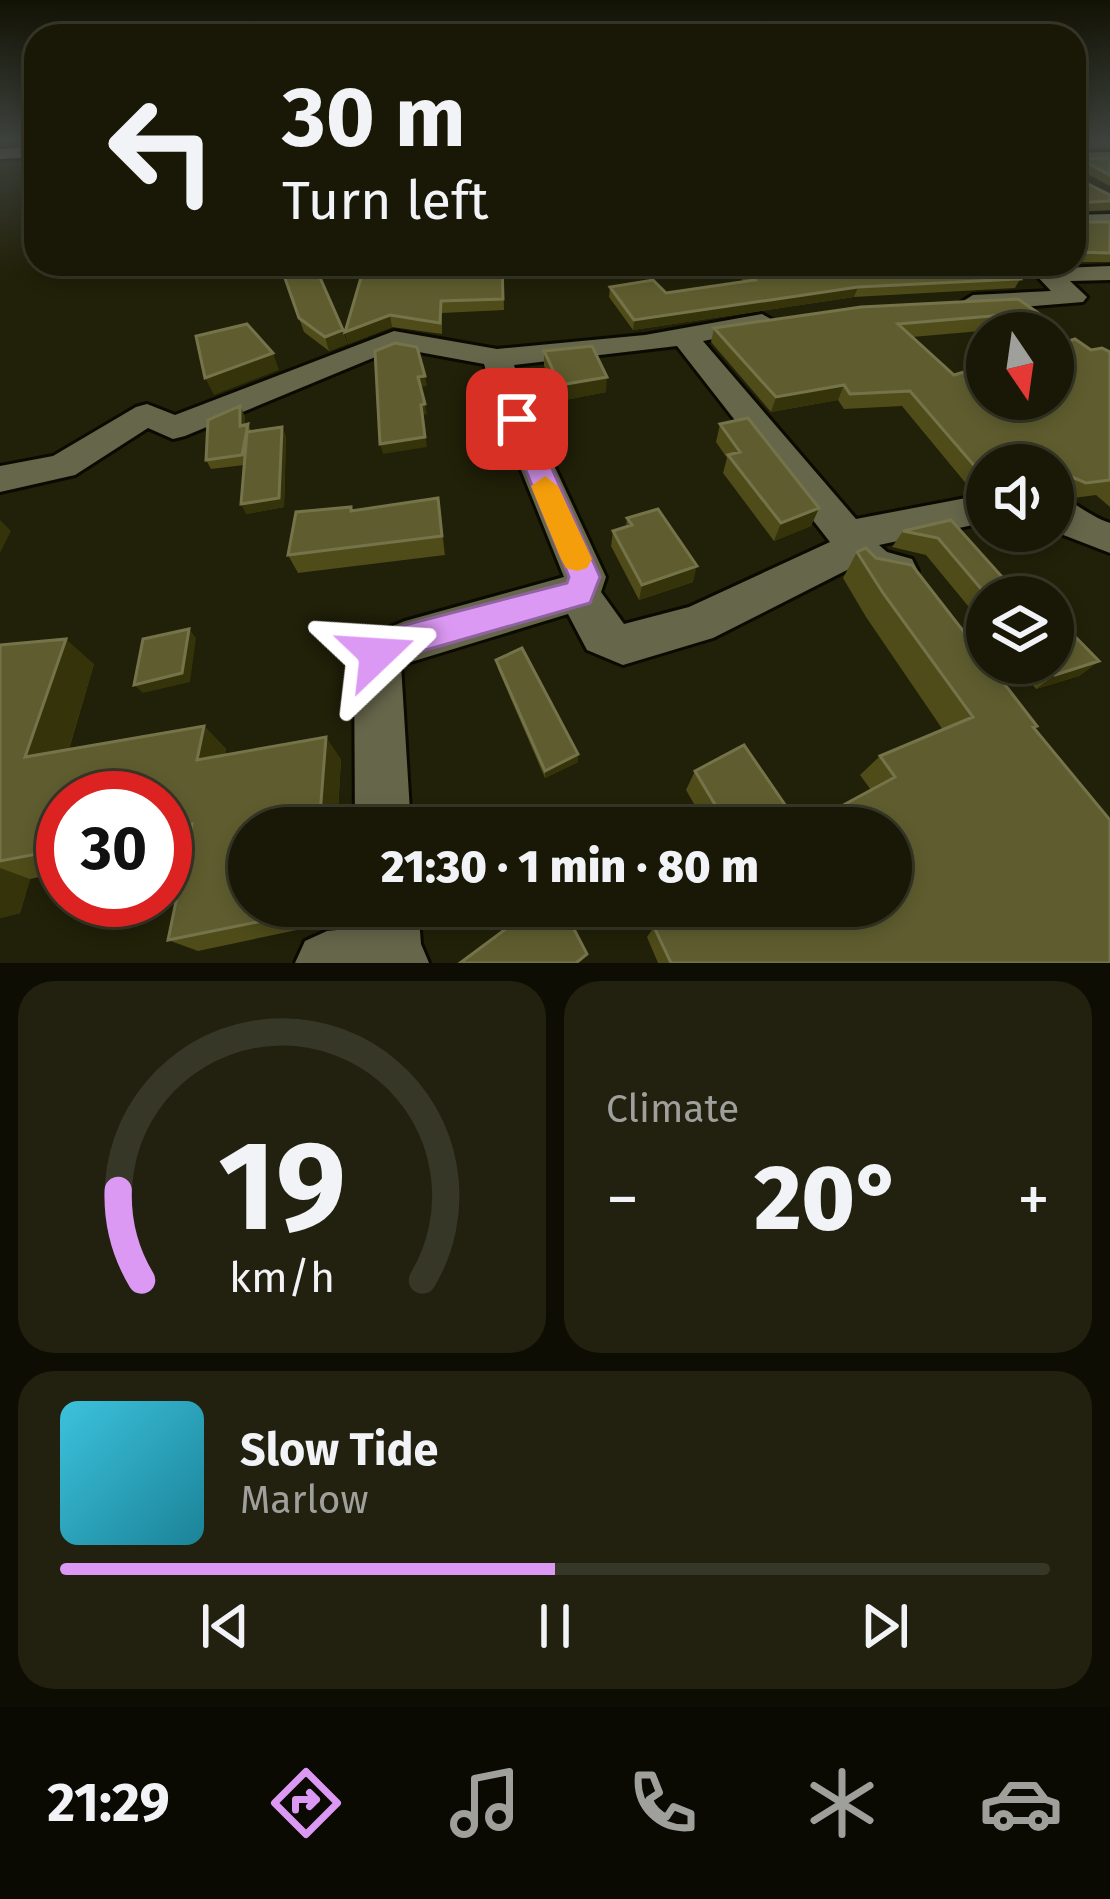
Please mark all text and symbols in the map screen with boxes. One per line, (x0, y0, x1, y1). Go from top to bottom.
text: 30 m (282, 67, 466, 168)
icon: left (84, 72, 240, 228)
text: Turn left (282, 169, 489, 233)
north arrow (966, 312, 1074, 420)
map controls (966, 312, 1074, 684)
pin (466, 368, 568, 470)
icon: arrive (484, 386, 550, 452)
button: sound (966, 444, 1074, 552)
button: layers (966, 576, 1074, 684)
position arrow (314, 591, 440, 717)
speed limit sign: 30 (36, 771, 192, 927)
text: 21:30 · 1 min · 80 m (381, 840, 759, 894)
text: Climate (606, 1086, 739, 1132)
text: 19 (218, 1112, 346, 1262)
text: 20° (754, 1145, 902, 1253)
text: − (606, 1160, 639, 1239)
text: + (1017, 1160, 1050, 1239)
text: km/h (229, 1252, 335, 1303)
text: Slow Tide (240, 1423, 438, 1477)
text: Marlow (240, 1477, 369, 1523)
icon: previous (192, 1593, 258, 1659)
icon: pause (522, 1593, 588, 1659)
icon: next (852, 1593, 918, 1659)
icon: directions (264, 1761, 348, 1845)
icon: music (443, 1761, 527, 1845)
icon: phone (621, 1761, 705, 1845)
icon: climate (800, 1761, 884, 1845)
icon: car (979, 1761, 1063, 1845)
text: 21:29 (47, 1771, 170, 1835)

